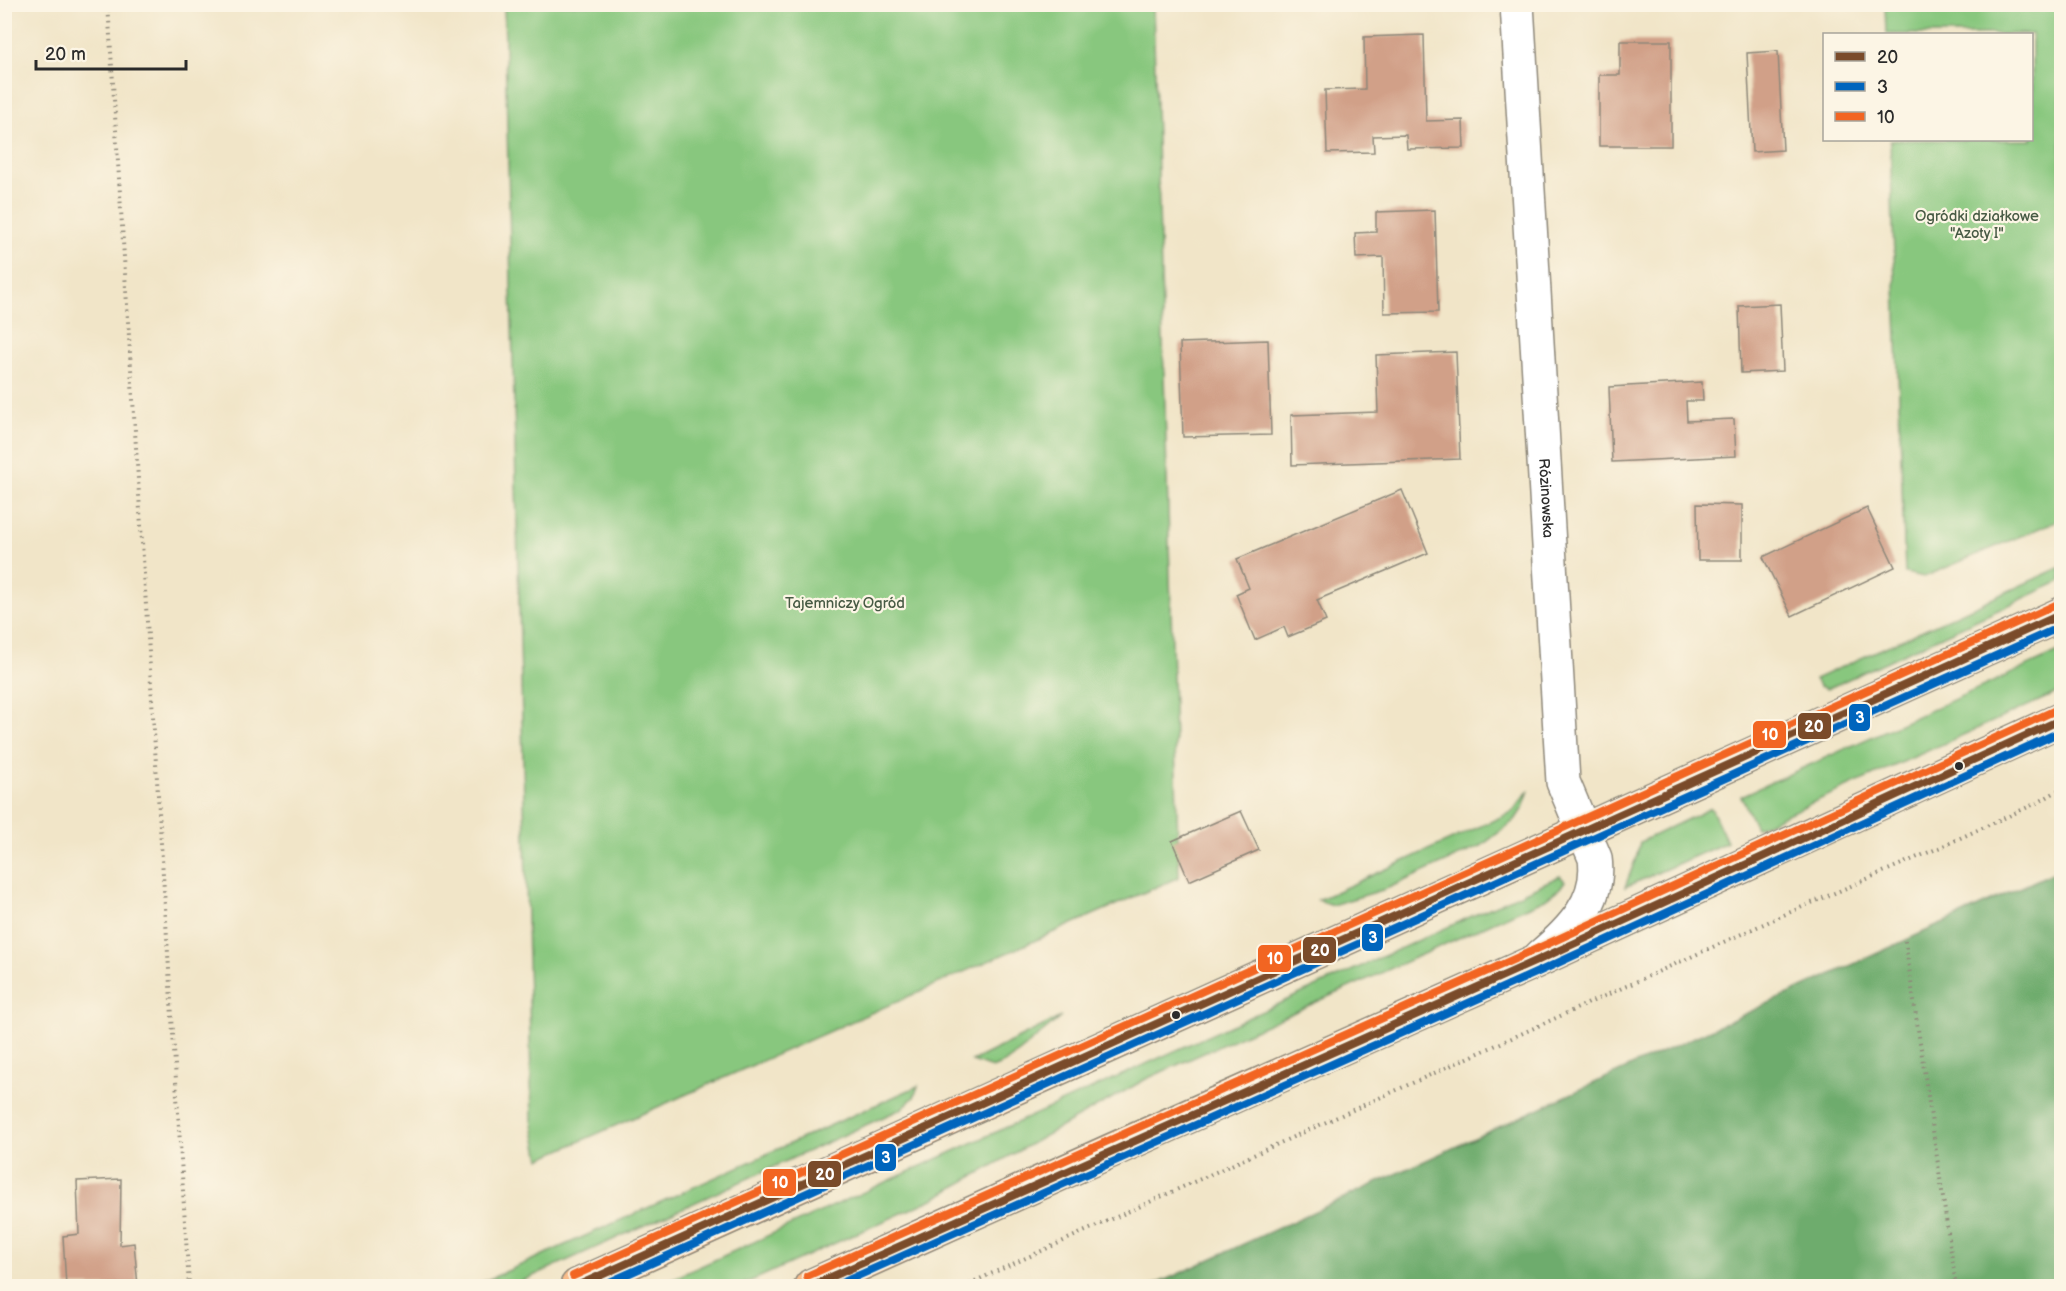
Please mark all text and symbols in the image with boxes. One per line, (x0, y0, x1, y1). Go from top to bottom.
scale bar (36, 33, 186, 71)
legend (1823, 33, 2033, 141)
text: 20 m (45, 44, 86, 65)
text: 20 (1877, 47, 1898, 68)
text: 3 (1877, 77, 1888, 98)
text: 10 (1877, 107, 1895, 128)
park label: Ogródki działkowe "Azoty I" (1915, 207, 2039, 243)
street label: Rózinowska (1534, 458, 1558, 539)
park label: Tajemniczy Ogród (785, 594, 905, 613)
line badge: 3 (1848, 703, 1871, 732)
text: 3 (1855, 709, 1865, 728)
line badge: 20 (1797, 712, 1832, 740)
text: 20 (1804, 718, 1824, 737)
line badge: 10 (1752, 720, 1787, 749)
text: 10 (1762, 726, 1778, 745)
unlabelled marker (1953, 760, 1965, 772)
line badge: 3 (1361, 923, 1384, 952)
text: 3 (1368, 929, 1378, 948)
line badge: 20 (1302, 936, 1337, 964)
text: 20 (1310, 942, 1330, 961)
line badge: 10 (1257, 944, 1292, 973)
text: 10 (1267, 950, 1283, 969)
unlabelled marker (1170, 1009, 1182, 1021)
line badge: 3 (874, 1143, 897, 1172)
text: 3 (881, 1149, 891, 1168)
line badge: 20 (807, 1160, 842, 1188)
text: 20 (815, 1166, 835, 1185)
line badge: 10 (762, 1168, 797, 1197)
text: 10 (772, 1174, 788, 1193)

